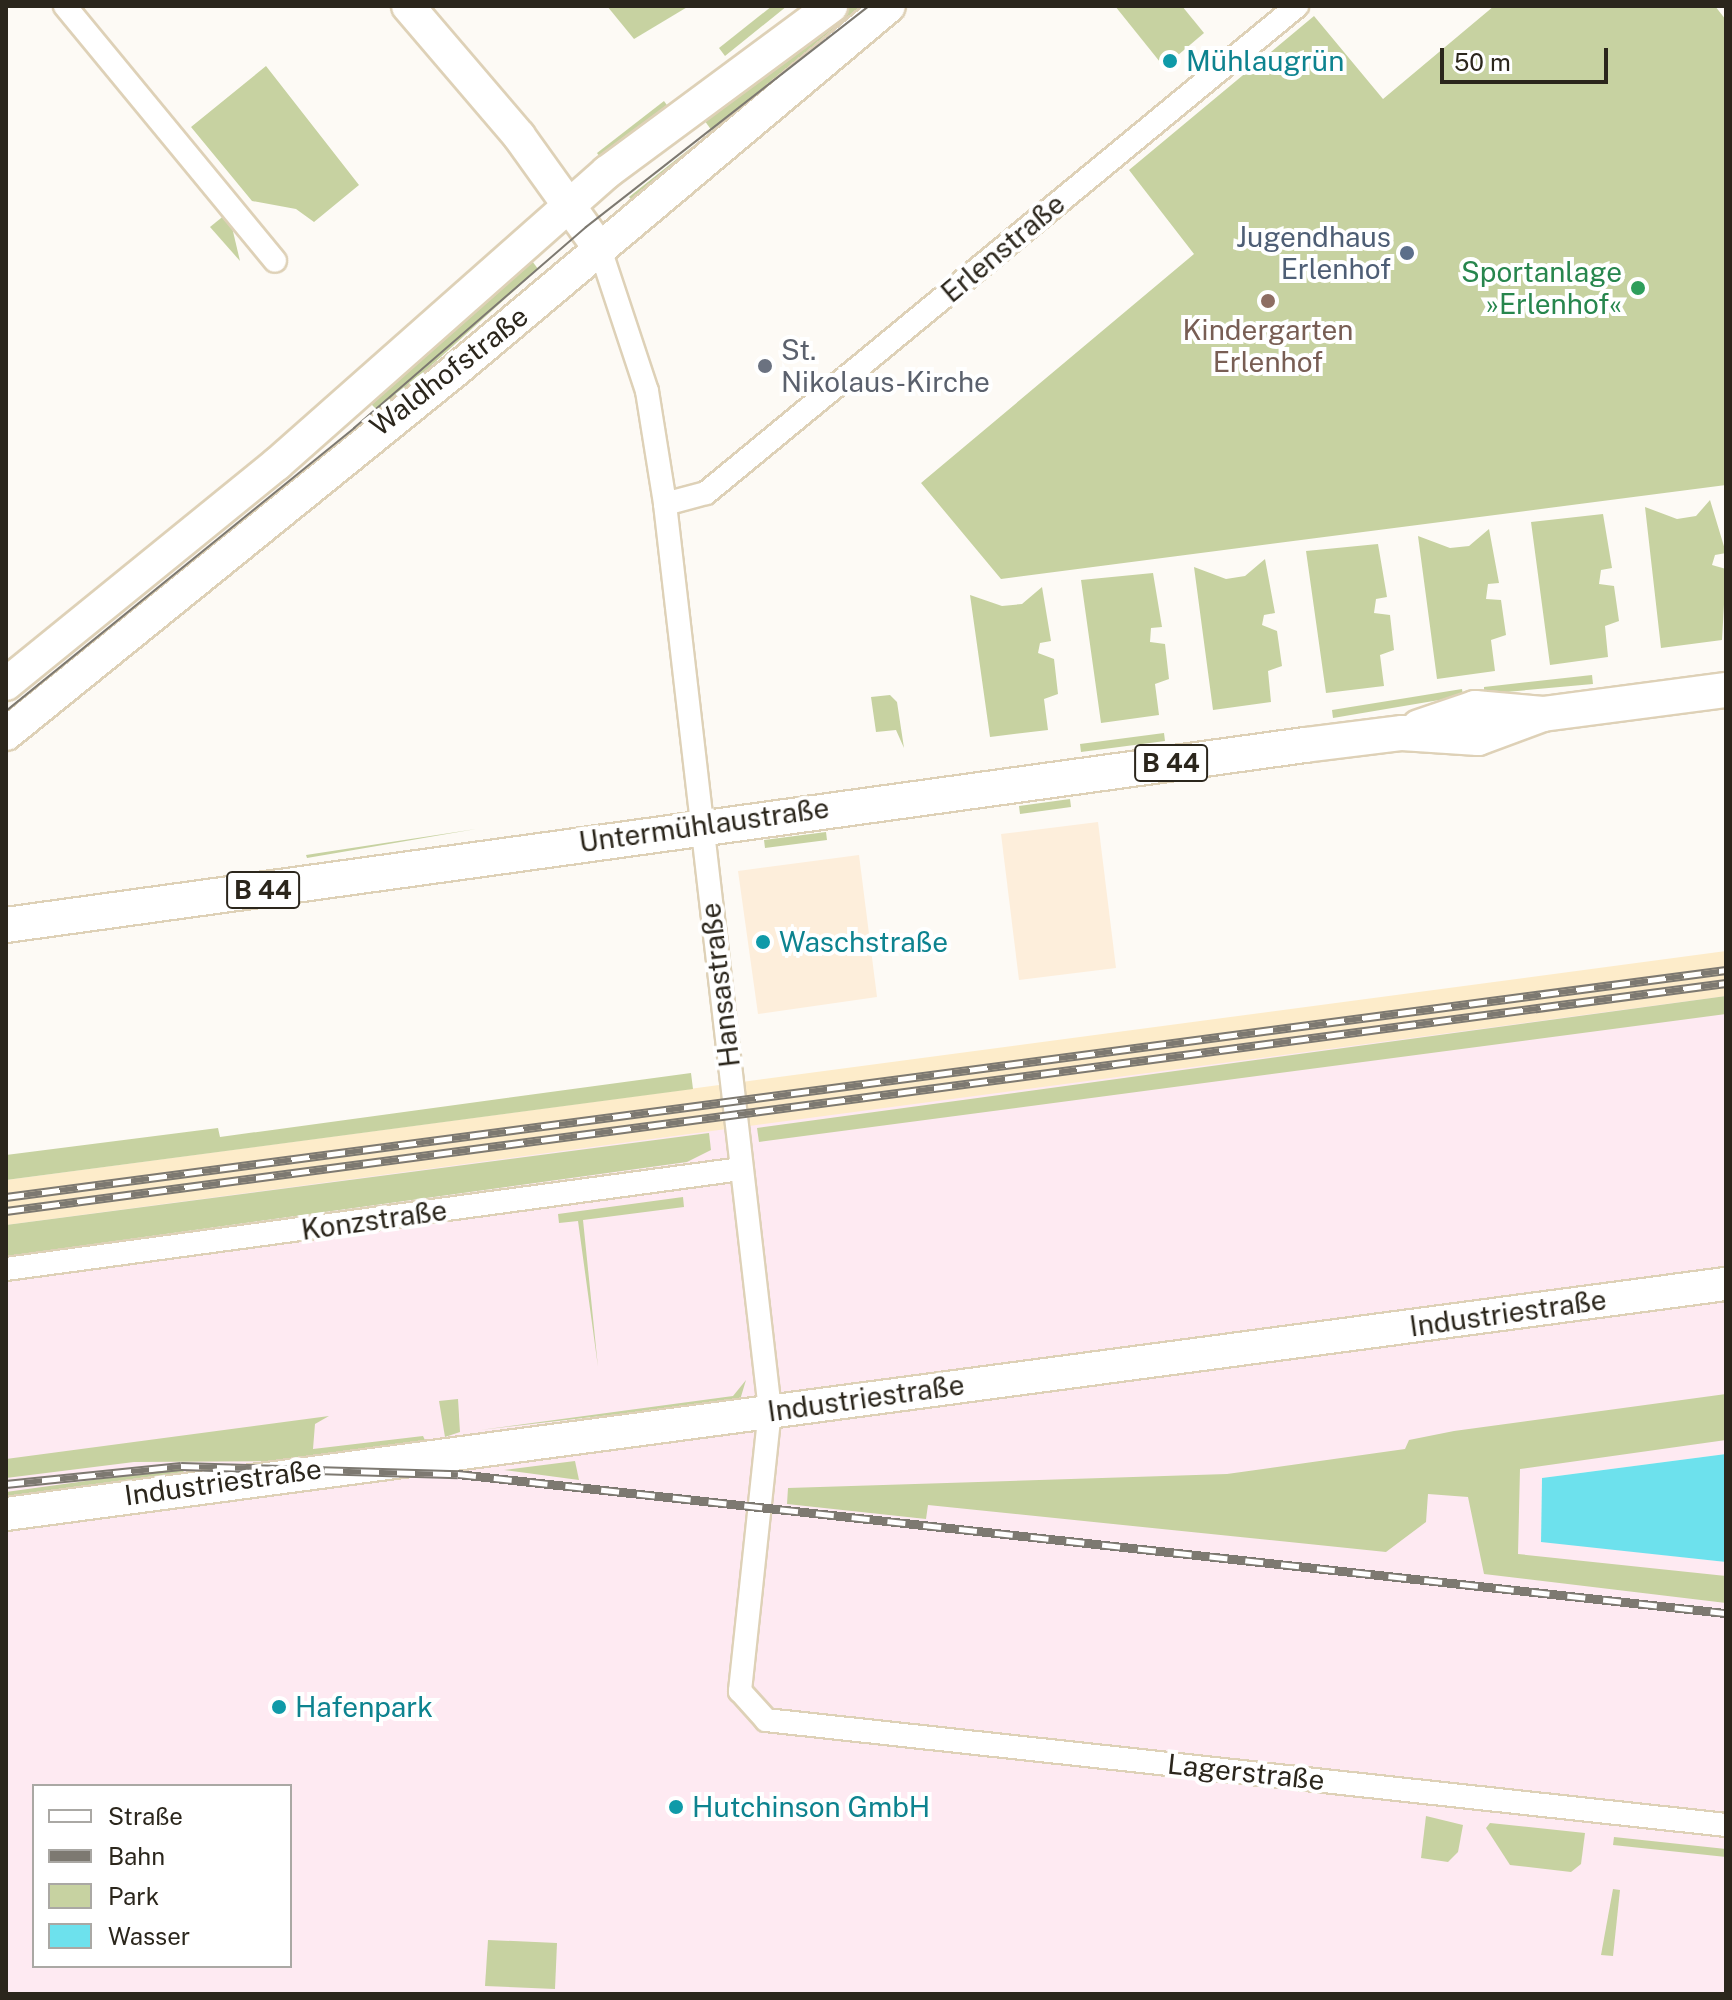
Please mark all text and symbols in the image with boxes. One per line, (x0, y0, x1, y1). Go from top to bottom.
scale bar (1444, 32, 1612, 82)
place label: Mühlaugrün (1186, 44, 1344, 78)
text: 50 m (1454, 48, 1511, 76)
marker: Mühlaugrün (1161, 52, 1179, 70)
street label: Erlenstraße (935, 187, 1071, 309)
place label: Jugendhaus Erlenhof (1236, 220, 1391, 286)
marker: Jugendhaus Erlenhof (1398, 244, 1416, 262)
place label: Sportanlage »Erlenhof« (1461, 255, 1622, 321)
marker: Sportanlage »Erlenhof« (1629, 279, 1647, 297)
marker: Kindergarten Erlenhof (1259, 292, 1277, 310)
street label: Waldhofstraße (363, 299, 535, 443)
place label: Kindergarten Erlenhof (1183, 313, 1353, 379)
place label: St. Nikolaus-Kirche (781, 333, 990, 399)
marker: St. Nikolaus-Kirche (756, 357, 774, 375)
road number: B 44 (1133, 741, 1209, 785)
street label: Untermühlaustraße (577, 791, 831, 859)
road number: B 44 (225, 868, 301, 912)
street label: Hansastraße (693, 901, 747, 1069)
place label: Waschstraße (779, 925, 948, 959)
marker: Waschstraße (754, 933, 772, 951)
street label: Konzstraße (299, 1193, 449, 1247)
street label: Industriestraße (1407, 1283, 1609, 1343)
street label: Industriestraße (765, 1368, 967, 1428)
street label: Industriestraße (122, 1452, 324, 1512)
place label: Hafenpark (295, 1690, 433, 1724)
marker: Hafenpark (270, 1698, 288, 1716)
street label: Lagerstraße (1166, 1747, 1326, 1797)
legend (32, 1784, 292, 1968)
place label: Hutchinson GmbH (692, 1790, 930, 1824)
marker: Hutchinson GmbH (667, 1798, 685, 1816)
text: Straße (108, 1802, 183, 1830)
text: Bahn (108, 1842, 165, 1870)
text: Park (108, 1882, 159, 1910)
text: Wasser (108, 1922, 190, 1950)

